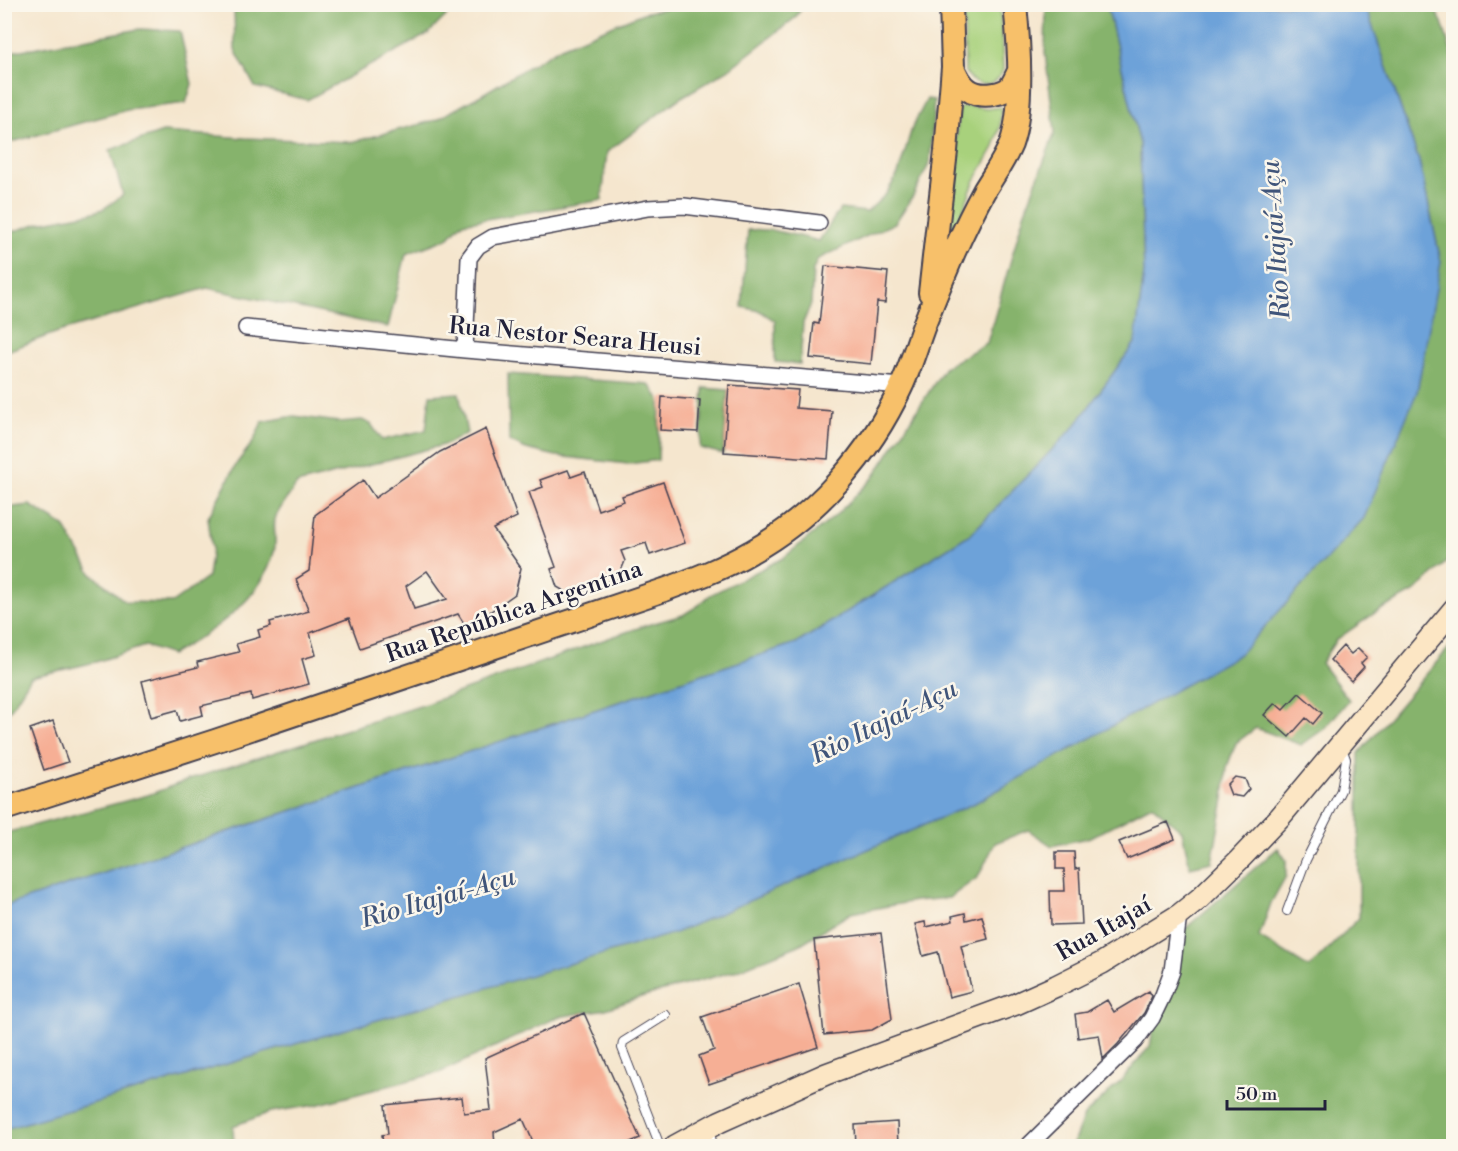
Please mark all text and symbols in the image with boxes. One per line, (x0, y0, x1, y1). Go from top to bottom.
water label: Rio Itajaí-Açu (1254, 159, 1298, 322)
street label: Rua Nestor Seara Heusi (447, 311, 703, 363)
street label: Rua República Argentina (382, 554, 647, 670)
water label: Rio Itajaí-Açu (804, 673, 963, 772)
water label: Rio Itajaí-Açu (356, 861, 519, 936)
street label: Rua Itajaí (1051, 889, 1158, 968)
scale bar (1227, 1073, 1324, 1111)
text: 50 m (1236, 1083, 1278, 1106)

